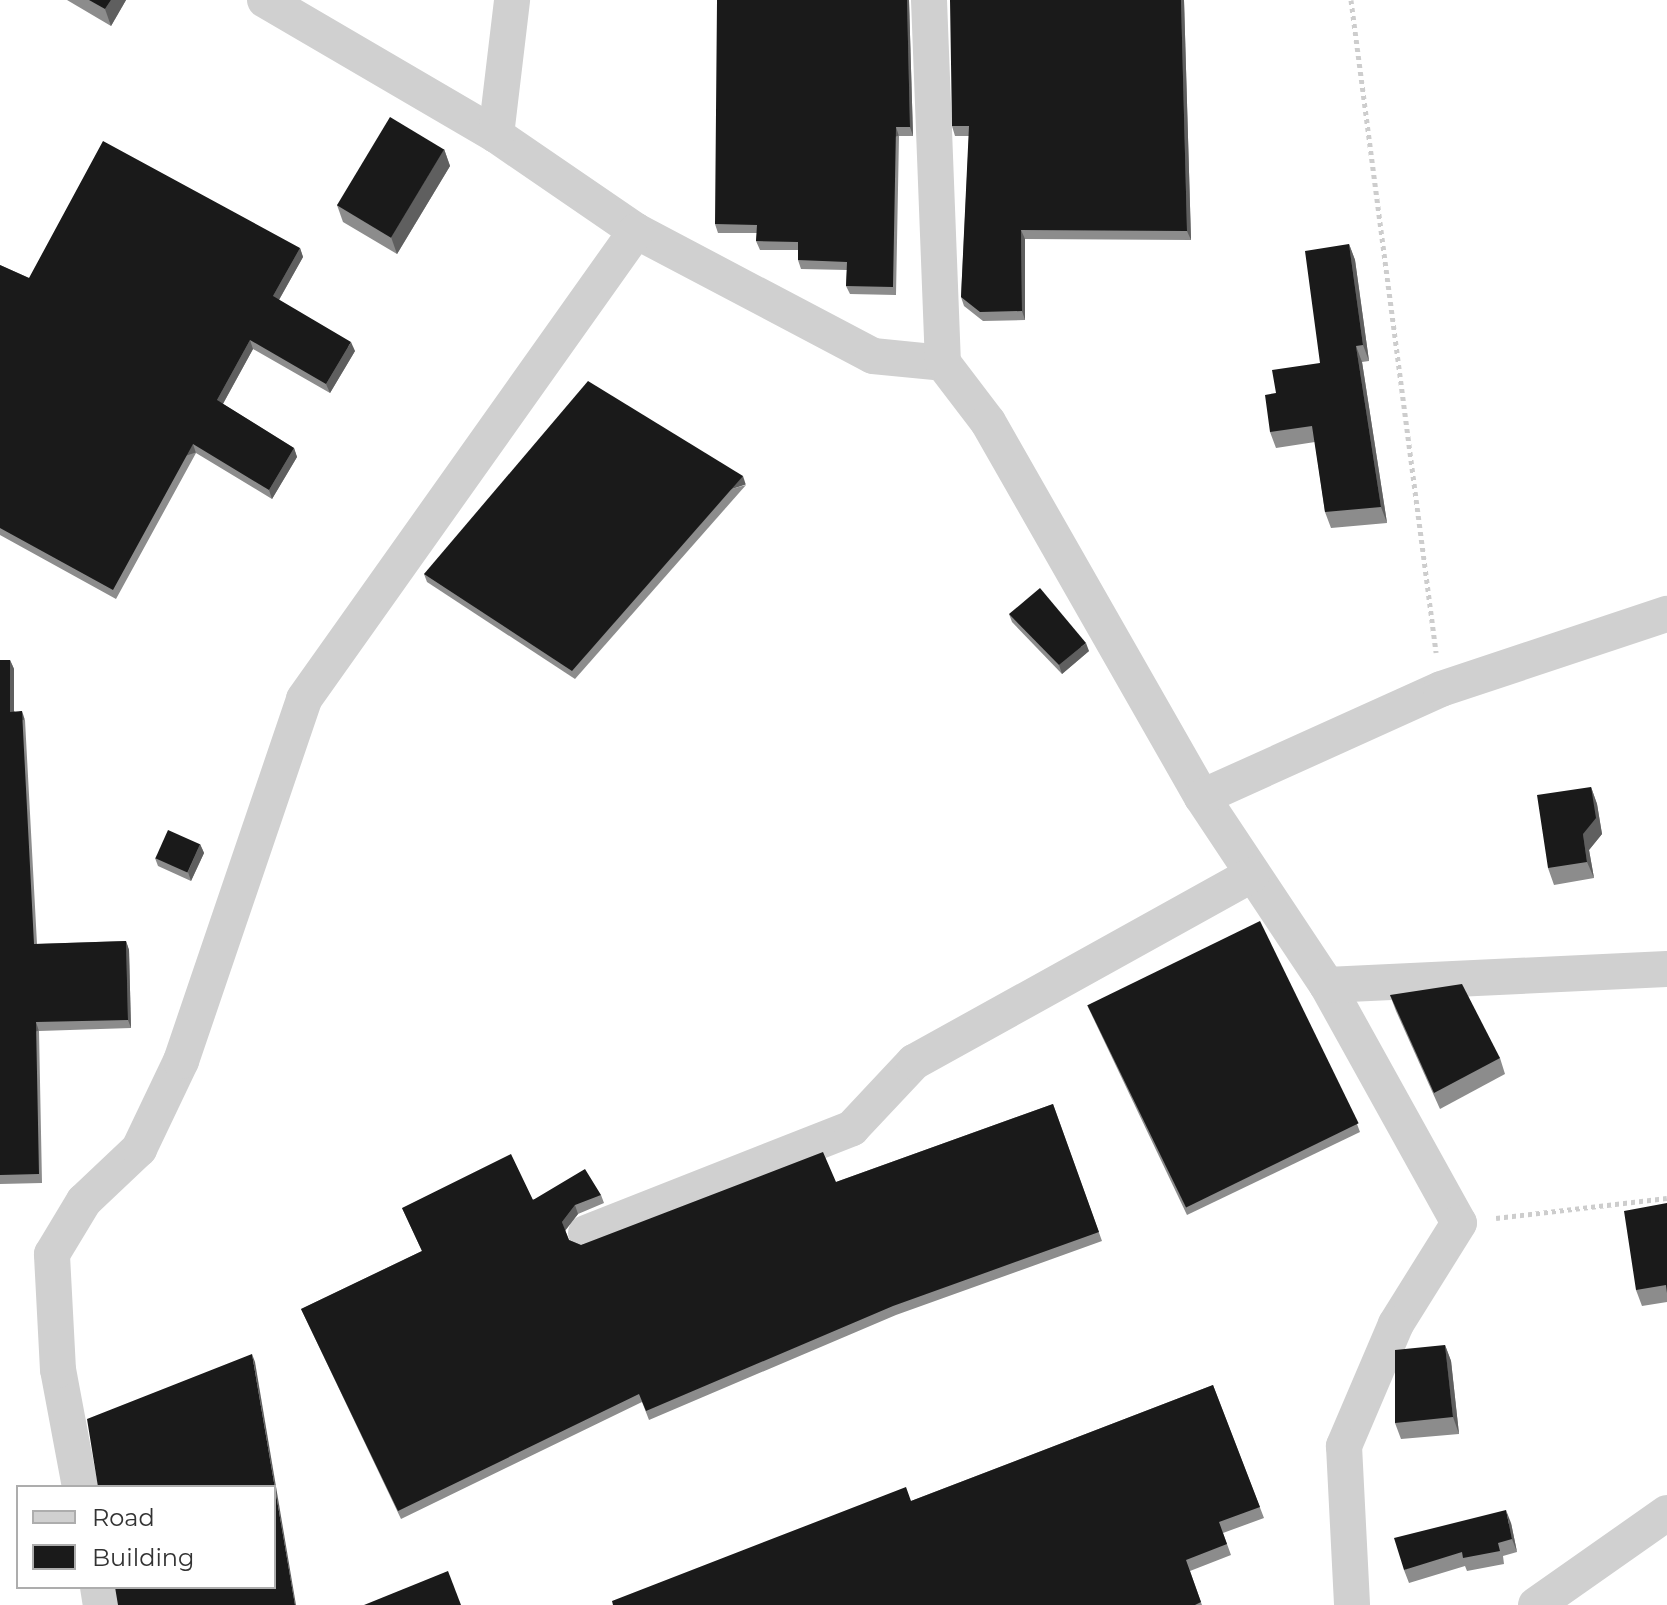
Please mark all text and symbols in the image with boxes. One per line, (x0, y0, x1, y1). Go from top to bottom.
legend (16, 1485, 276, 1589)
text: Road (92, 1503, 155, 1532)
text: Building (92, 1543, 195, 1572)

